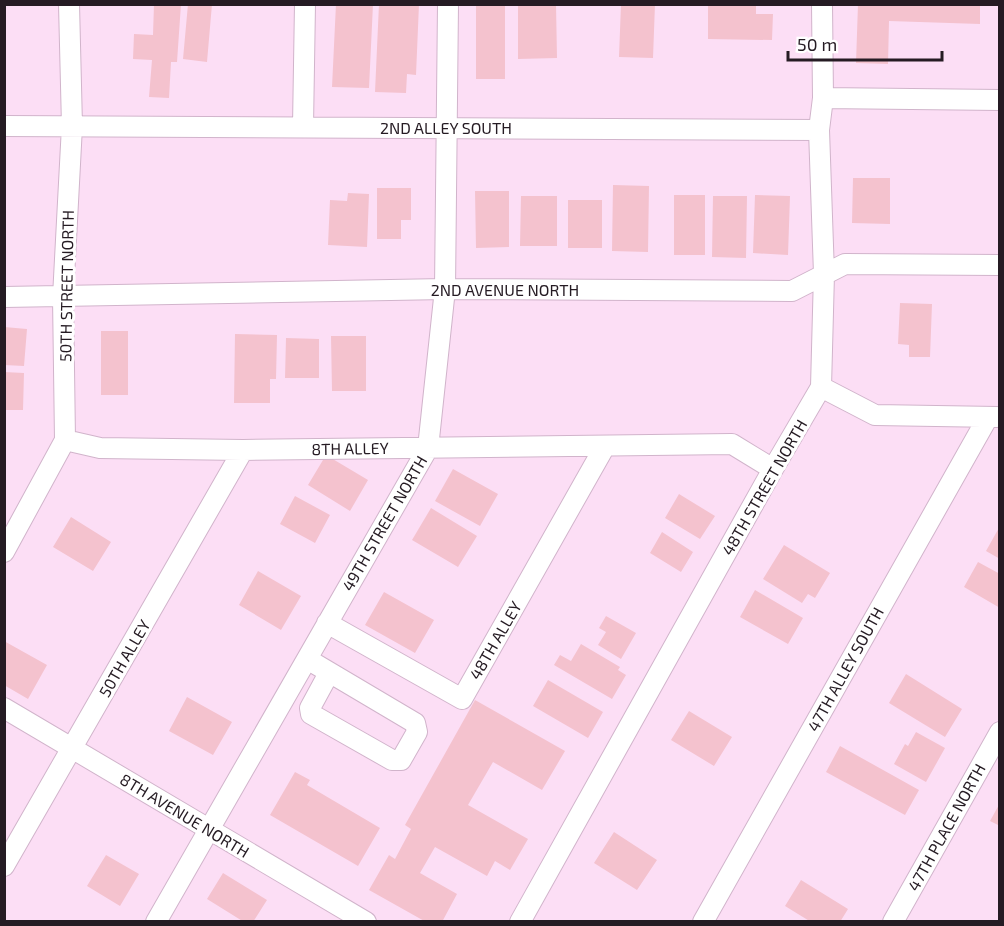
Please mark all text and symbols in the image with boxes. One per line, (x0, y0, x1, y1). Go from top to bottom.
scale bar (788, 24, 942, 62)
text: 50 m (797, 33, 837, 55)
street label: 2ND ALLEY SOUTH (380, 118, 512, 137)
street label: 50TH STREET NORTH (55, 210, 77, 362)
street label: 2ND AVENUE NORTH (431, 280, 579, 299)
street label: 48TH STREET NORTH (717, 416, 811, 558)
street label: 8TH ALLEY (311, 438, 389, 458)
street label: 49TH STREET NORTH (338, 452, 430, 594)
street label: 48TH ALLEY (465, 597, 525, 683)
street label: 47TH ALLEY SOUTH (803, 604, 887, 734)
street label: 50TH ALLEY (94, 616, 154, 700)
street label: 47TH PLACE NORTH (903, 760, 989, 894)
street label: 8TH AVENUE NORTH (117, 769, 253, 861)

